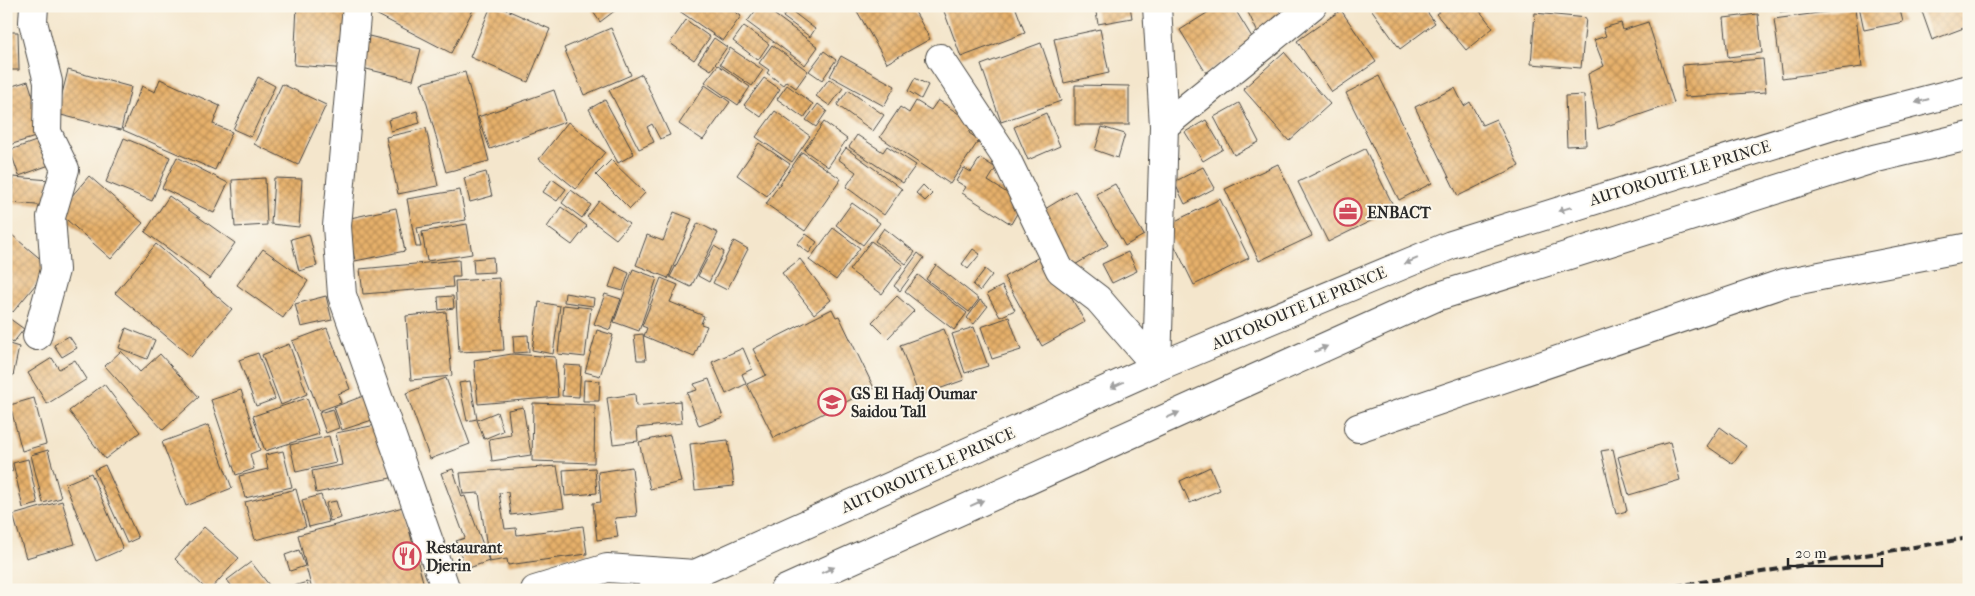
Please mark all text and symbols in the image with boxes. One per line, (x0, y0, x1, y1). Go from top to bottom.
one-way arrow (1914, 97, 1929, 105)
street label: AUTOROUTE LE PRINCE (1586, 136, 1773, 210)
office icon: ENBACT (1333, 197, 1363, 227)
place label: ENBACT (1367, 203, 1432, 222)
one-way arrow (1558, 206, 1573, 213)
one-way arrow (1403, 257, 1418, 265)
street label: AUTOROUTE LE PRINCE (1208, 262, 1390, 354)
one-way arrow (1314, 345, 1328, 353)
one-way arrow (1110, 382, 1124, 390)
place label: GS El Hadj Oumar Saidou Tall (851, 384, 978, 421)
school or university icon: GS El Hadj Oumar Saidou Tall (817, 387, 847, 417)
one-way arrow (1166, 411, 1180, 419)
street label: AUTOROUTE LE PRINCE (837, 423, 1018, 517)
one-way arrow (970, 499, 984, 507)
scale bar (1788, 536, 1881, 568)
place label: Restaurant Djerin (426, 538, 503, 575)
restaurant icon: Restaurant Djerin (392, 541, 422, 571)
text: 20 m (1795, 544, 1827, 562)
one-way arrow (821, 565, 835, 573)

